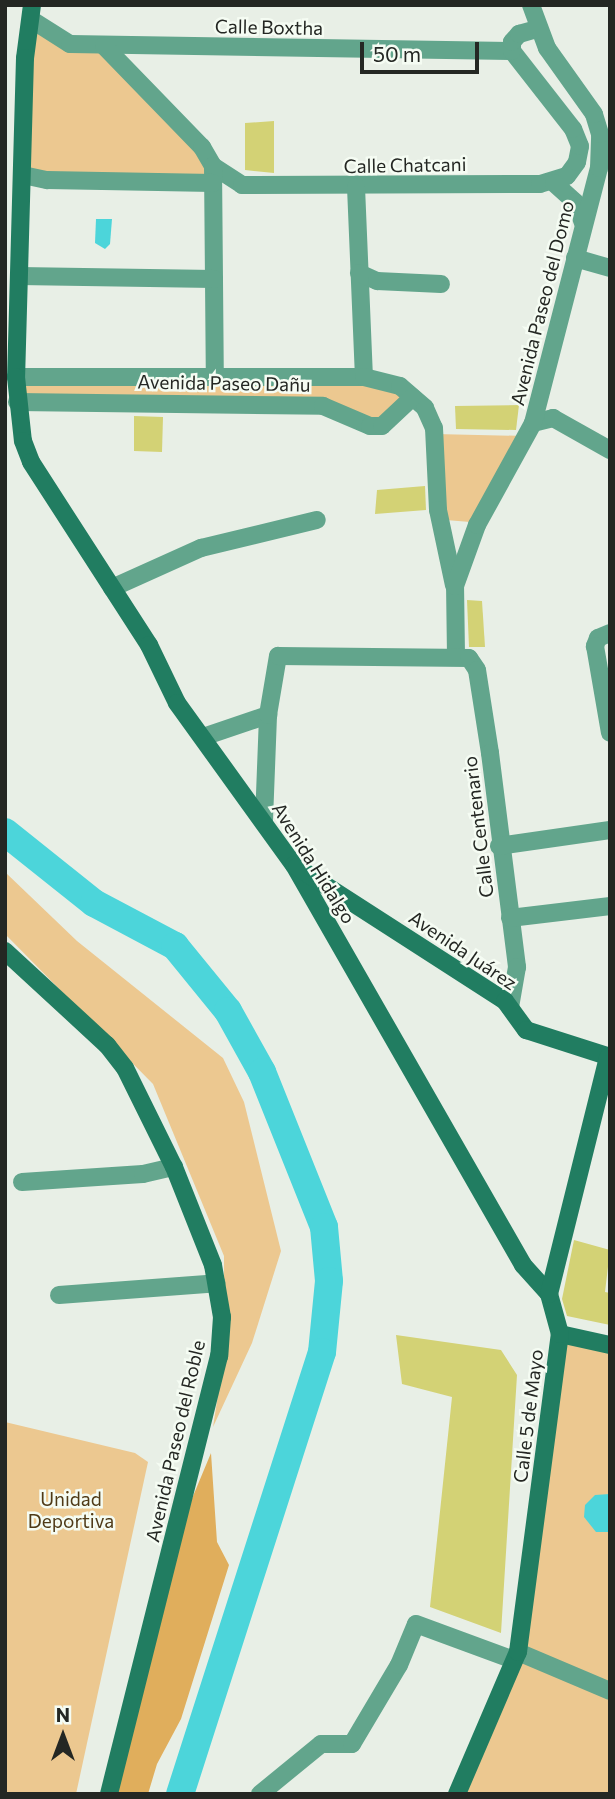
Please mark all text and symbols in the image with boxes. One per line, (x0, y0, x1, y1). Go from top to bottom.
street label: Calle Boxtha (215, 15, 323, 39)
scale bar (363, 28, 482, 72)
text: 50 m (373, 41, 421, 66)
street label: Calle Chatcani (343, 153, 467, 177)
street label: Avenida Paseo del Domo (505, 198, 579, 408)
street label: Avenida Paseo Dañu (137, 370, 311, 396)
street label: Calle Centenario (458, 755, 498, 899)
street label: Avenida Hidalgo (268, 798, 360, 928)
street label: Avenida Juárez (405, 906, 521, 994)
street label: Avenida Paseo del Roble (141, 1338, 209, 1544)
street label: Calle 5 de Mayo (509, 1348, 547, 1484)
park label: Unidad Deportiva (28, 1488, 114, 1532)
north arrow (28, 1701, 98, 1771)
text: N (56, 1703, 70, 1726)

